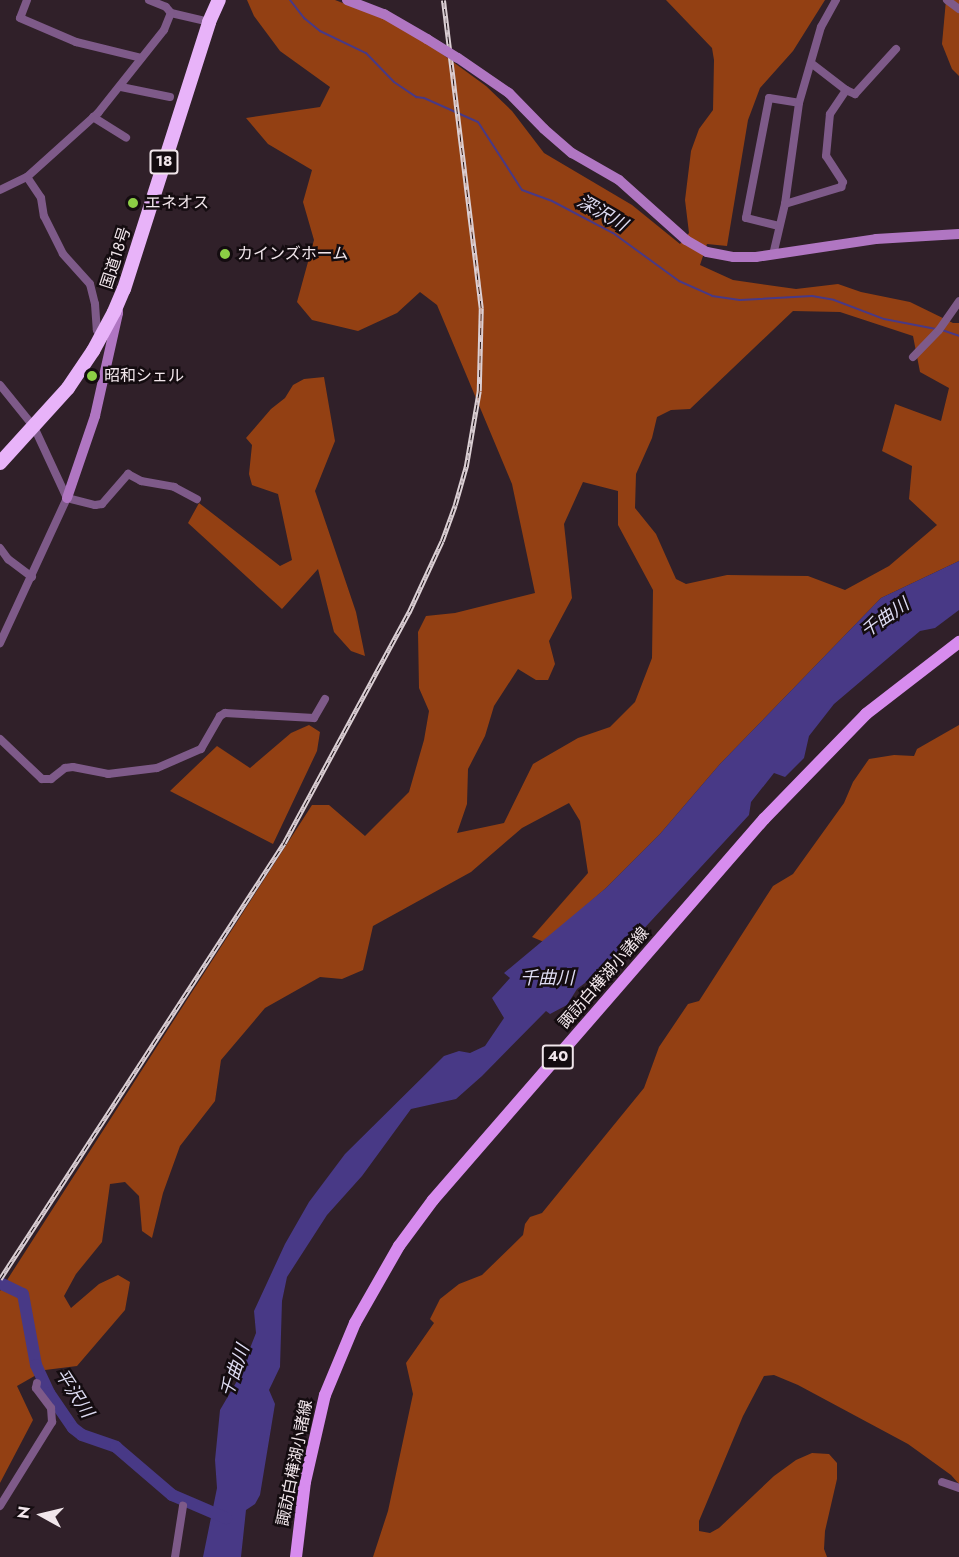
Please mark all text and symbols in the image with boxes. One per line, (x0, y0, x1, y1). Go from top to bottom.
road number: 18 (149, 150, 179, 174)
water label: 深沢川 (573, 190, 631, 236)
place label: エネオス (145, 193, 209, 213)
marker: エネオス (126, 196, 140, 210)
street label: 国道18号 (97, 225, 135, 291)
place label: カインズホーム (237, 244, 349, 264)
marker: カインズホーム (218, 247, 232, 261)
place label: 昭和シェル (104, 366, 184, 386)
marker: 昭和シェル (85, 369, 99, 383)
water label: 千曲川 (857, 594, 913, 642)
street label: 諏訪白樺湖小諸線 (555, 923, 653, 1033)
water label: 千曲川 (520, 967, 574, 989)
road number: 40 (542, 1045, 574, 1069)
water label: 千曲川 (216, 1342, 254, 1400)
water label: 平沢川 (50, 1364, 98, 1422)
street label: 諏訪白樺湖小諸線 (273, 1398, 317, 1528)
north arrow (12, 1485, 72, 1545)
text: N (11, 1505, 36, 1520)

